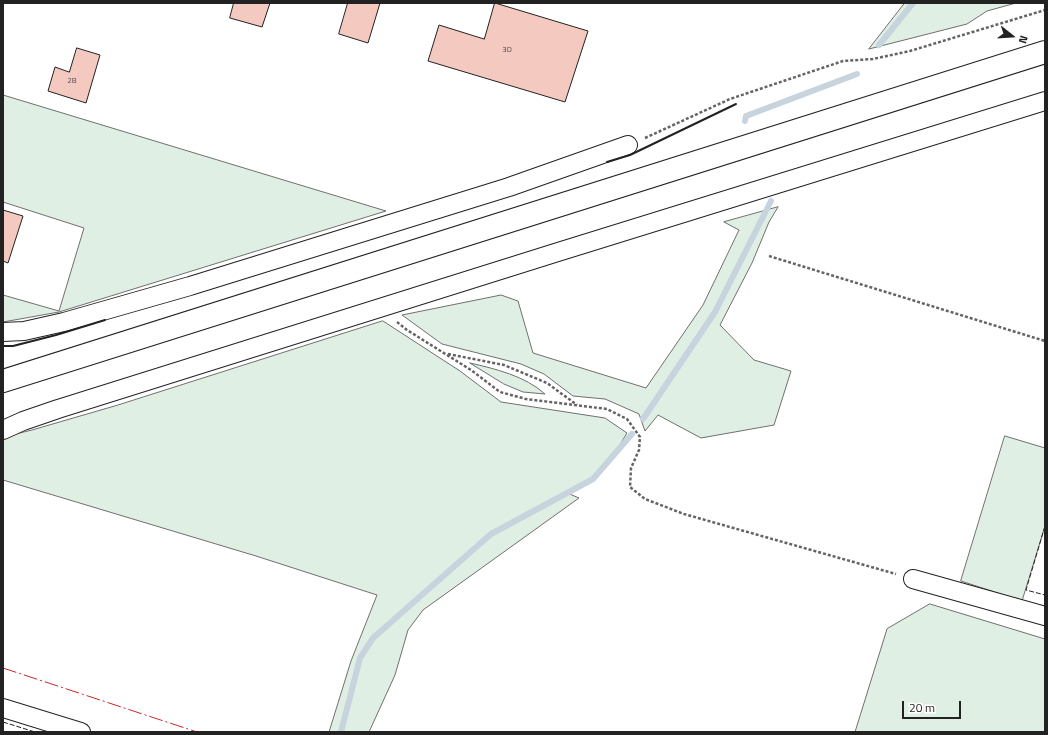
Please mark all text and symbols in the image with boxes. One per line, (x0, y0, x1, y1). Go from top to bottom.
north arrow (992, 16, 1032, 56)
text: N (1015, 34, 1032, 45)
house number: 3D (502, 45, 512, 55)
house number: 2B (67, 76, 77, 86)
scale bar (904, 693, 963, 719)
text: 20 m (909, 698, 935, 717)

